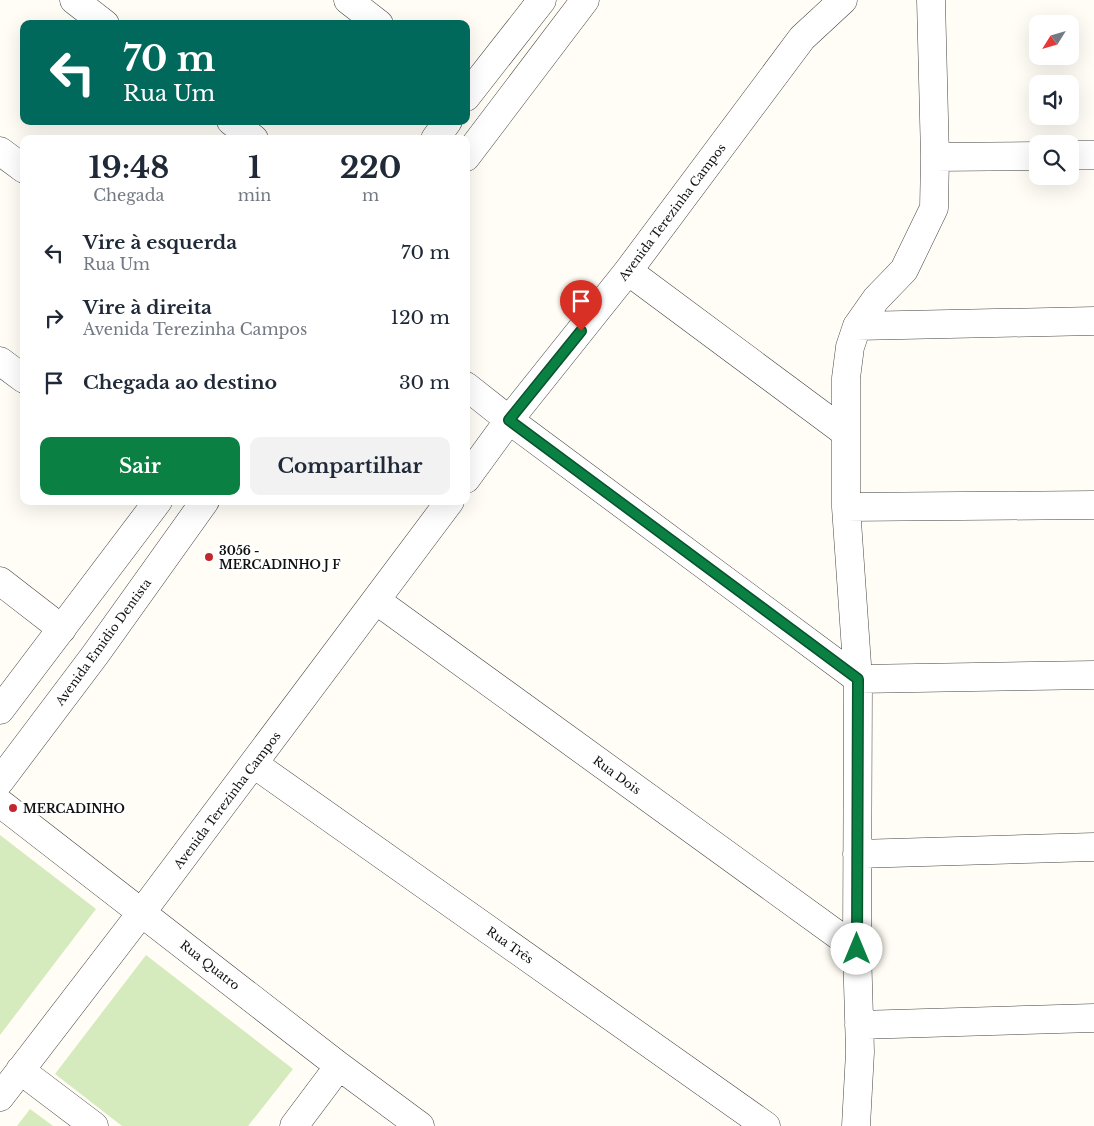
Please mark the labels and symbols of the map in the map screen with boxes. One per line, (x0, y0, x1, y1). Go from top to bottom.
north arrow (1029, 15, 1079, 65)
street label: Avenida Terezinha Campos (615, 140, 729, 284)
pin (560, 280, 602, 331)
place label: 3056 - MERCADINHO J F (219, 543, 341, 572)
marker: 3056 - MERCADINHO J F (203, 551, 215, 563)
street label: Avenida Emidio Dentista (51, 575, 154, 709)
street label: Avenida Terezinha Campos (170, 728, 284, 872)
street label: Rua Dois (590, 753, 644, 797)
place label: MERCADINHO (23, 801, 125, 816)
marker: MERCADINHO (7, 802, 19, 814)
position arrow (830, 922, 882, 974)
street label: Rua Três (484, 923, 536, 967)
street label: Rua Quatro (177, 937, 243, 993)

